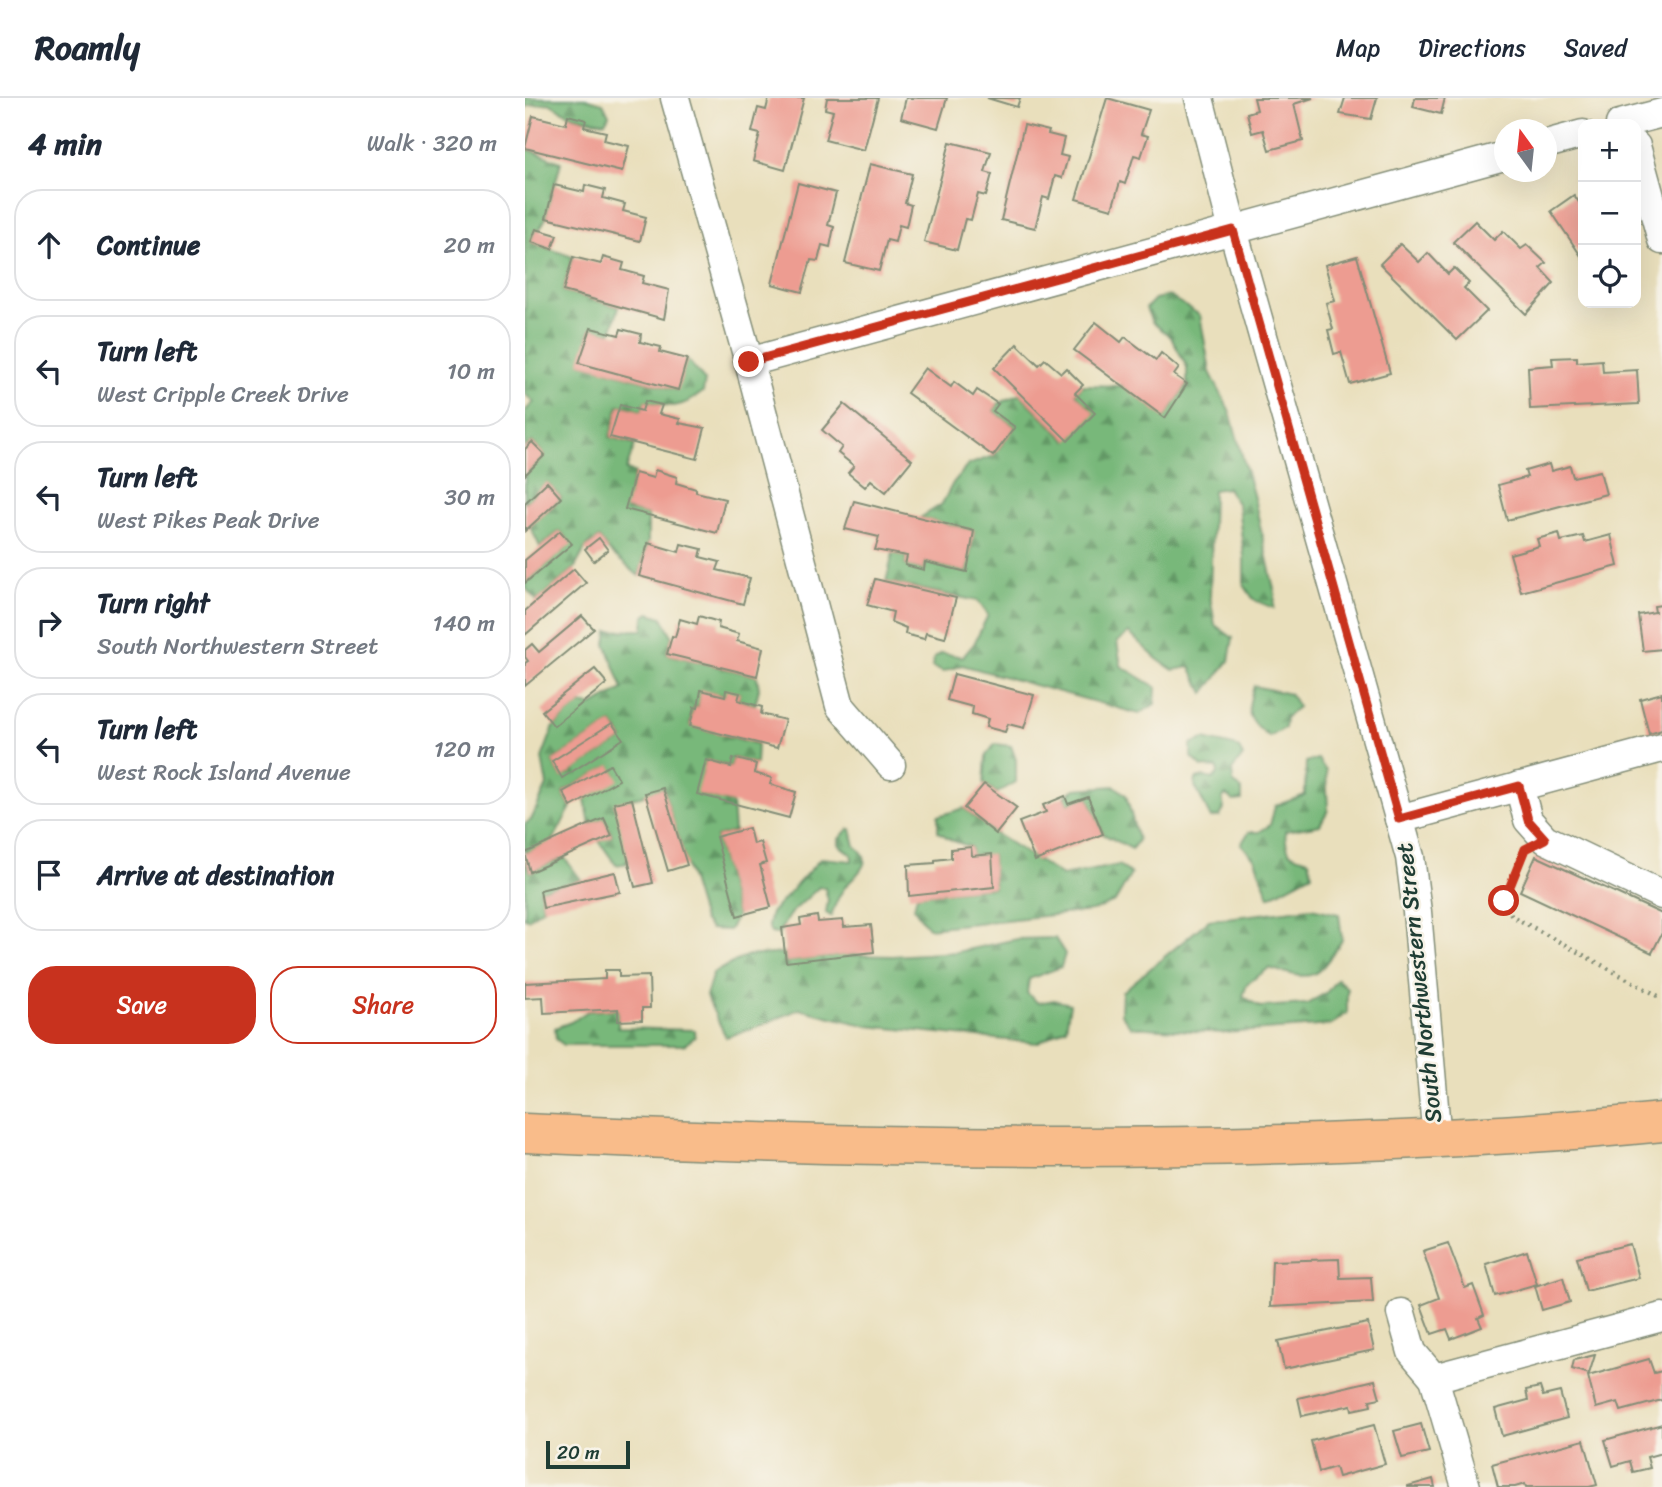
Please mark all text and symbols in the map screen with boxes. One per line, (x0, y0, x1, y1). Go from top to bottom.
text: Roamly (35, 19, 140, 77)
text: Map (1336, 27, 1380, 69)
text: Directions (1418, 27, 1526, 69)
text: Saved (1564, 27, 1627, 69)
text: 4 min (28, 117, 102, 171)
north arrow (1494, 119, 1557, 182)
map controls (1578, 119, 1641, 308)
button: + (1578, 119, 1641, 182)
text: Walk · 320 m (367, 123, 497, 164)
button: − (1578, 182, 1641, 245)
text: Continue (97, 222, 200, 268)
text: 20 m (444, 225, 495, 266)
icon: ahead (30, 226, 68, 264)
button: locate (1578, 245, 1641, 308)
text: Turn left (97, 328, 197, 374)
route end (733, 346, 764, 377)
text: 10 m (447, 351, 495, 392)
icon: left (30, 352, 68, 390)
text: West Cripple Creek Drive (97, 374, 349, 415)
text: Turn left (97, 454, 197, 500)
text: 30 m (444, 477, 495, 518)
icon: left (30, 478, 68, 516)
text: West Pikes Peak Drive (97, 500, 320, 541)
text: Turn right (97, 580, 210, 626)
text: 140 m (433, 603, 495, 644)
icon: right (30, 604, 68, 642)
text: South Northwestern Street (97, 626, 378, 667)
text: Turn left (97, 706, 197, 752)
text: 120 m (434, 729, 495, 770)
icon: left (30, 730, 68, 768)
text: West Rock Island Avenue (97, 752, 351, 793)
street label: South Northwestern Street (1384, 841, 1454, 1125)
text: Arrive at destination (97, 852, 334, 898)
icon: arrive (30, 856, 68, 894)
route start (1488, 885, 1519, 916)
button: Save (28, 966, 256, 1044)
button: Share (270, 966, 497, 1044)
text: 20 m (557, 1436, 600, 1469)
scale bar (546, 1438, 630, 1470)

